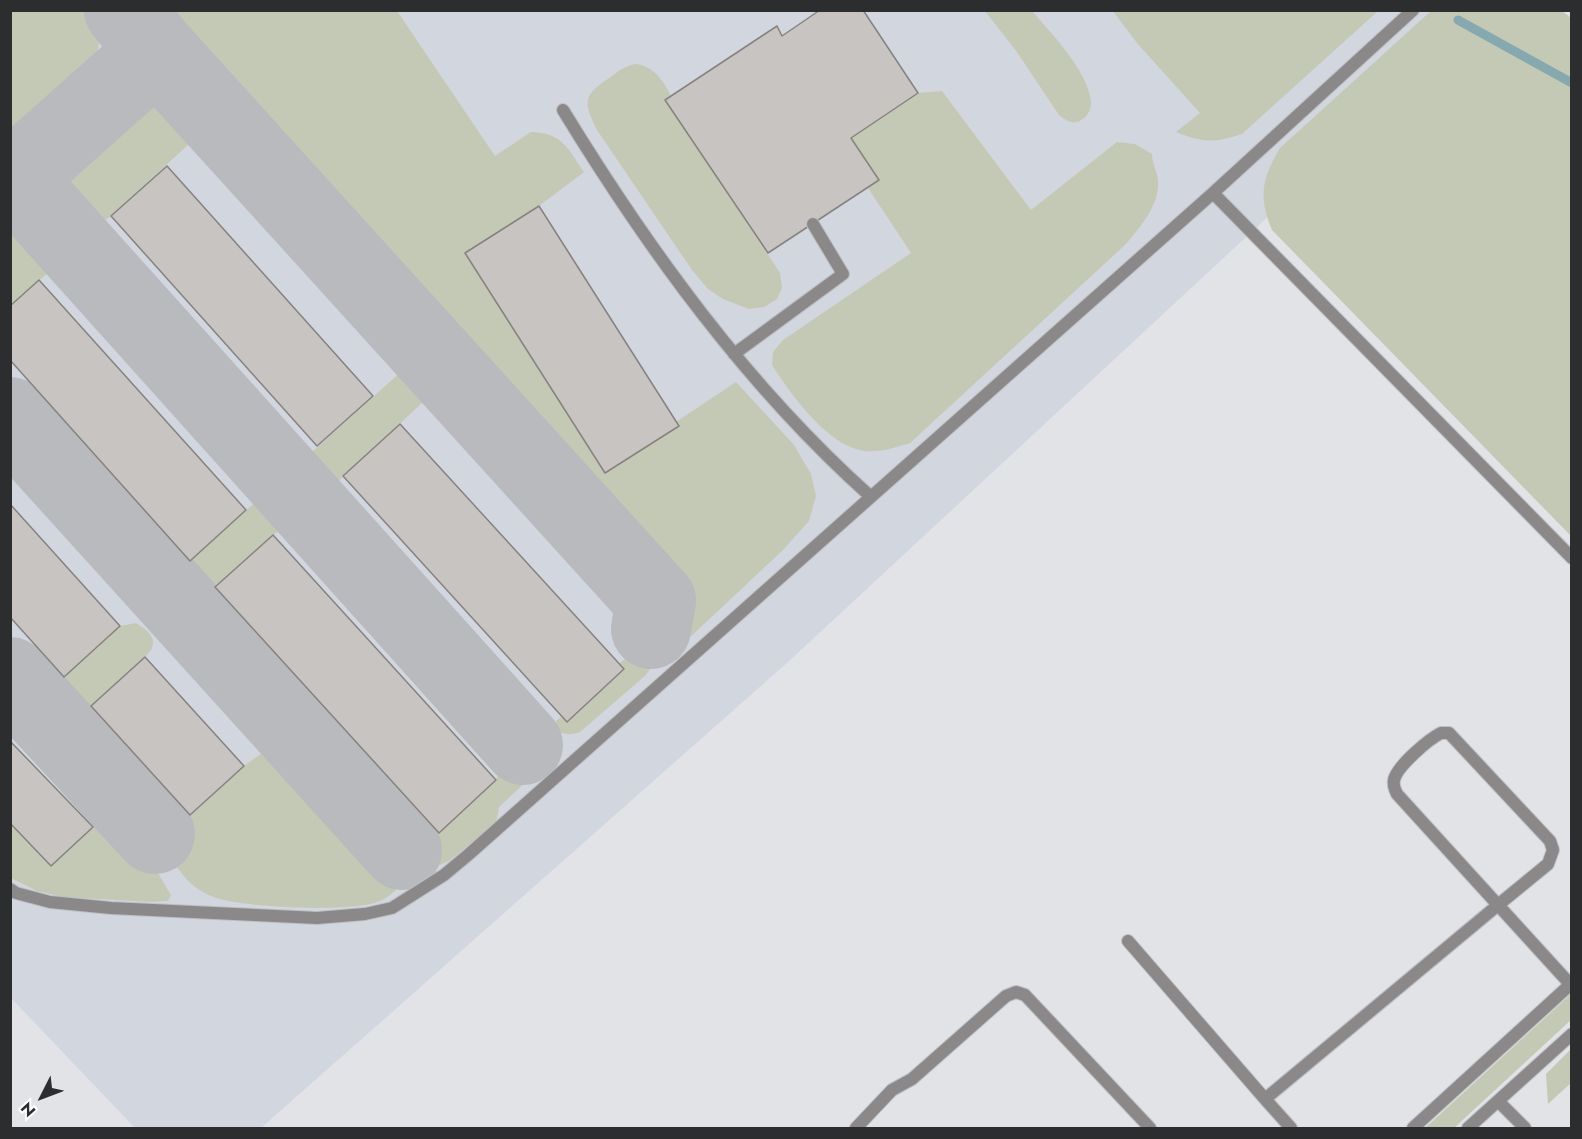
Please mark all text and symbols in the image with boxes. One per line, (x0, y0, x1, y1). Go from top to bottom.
north arrow (12, 1067, 72, 1127)
text: N (15, 1097, 41, 1122)

